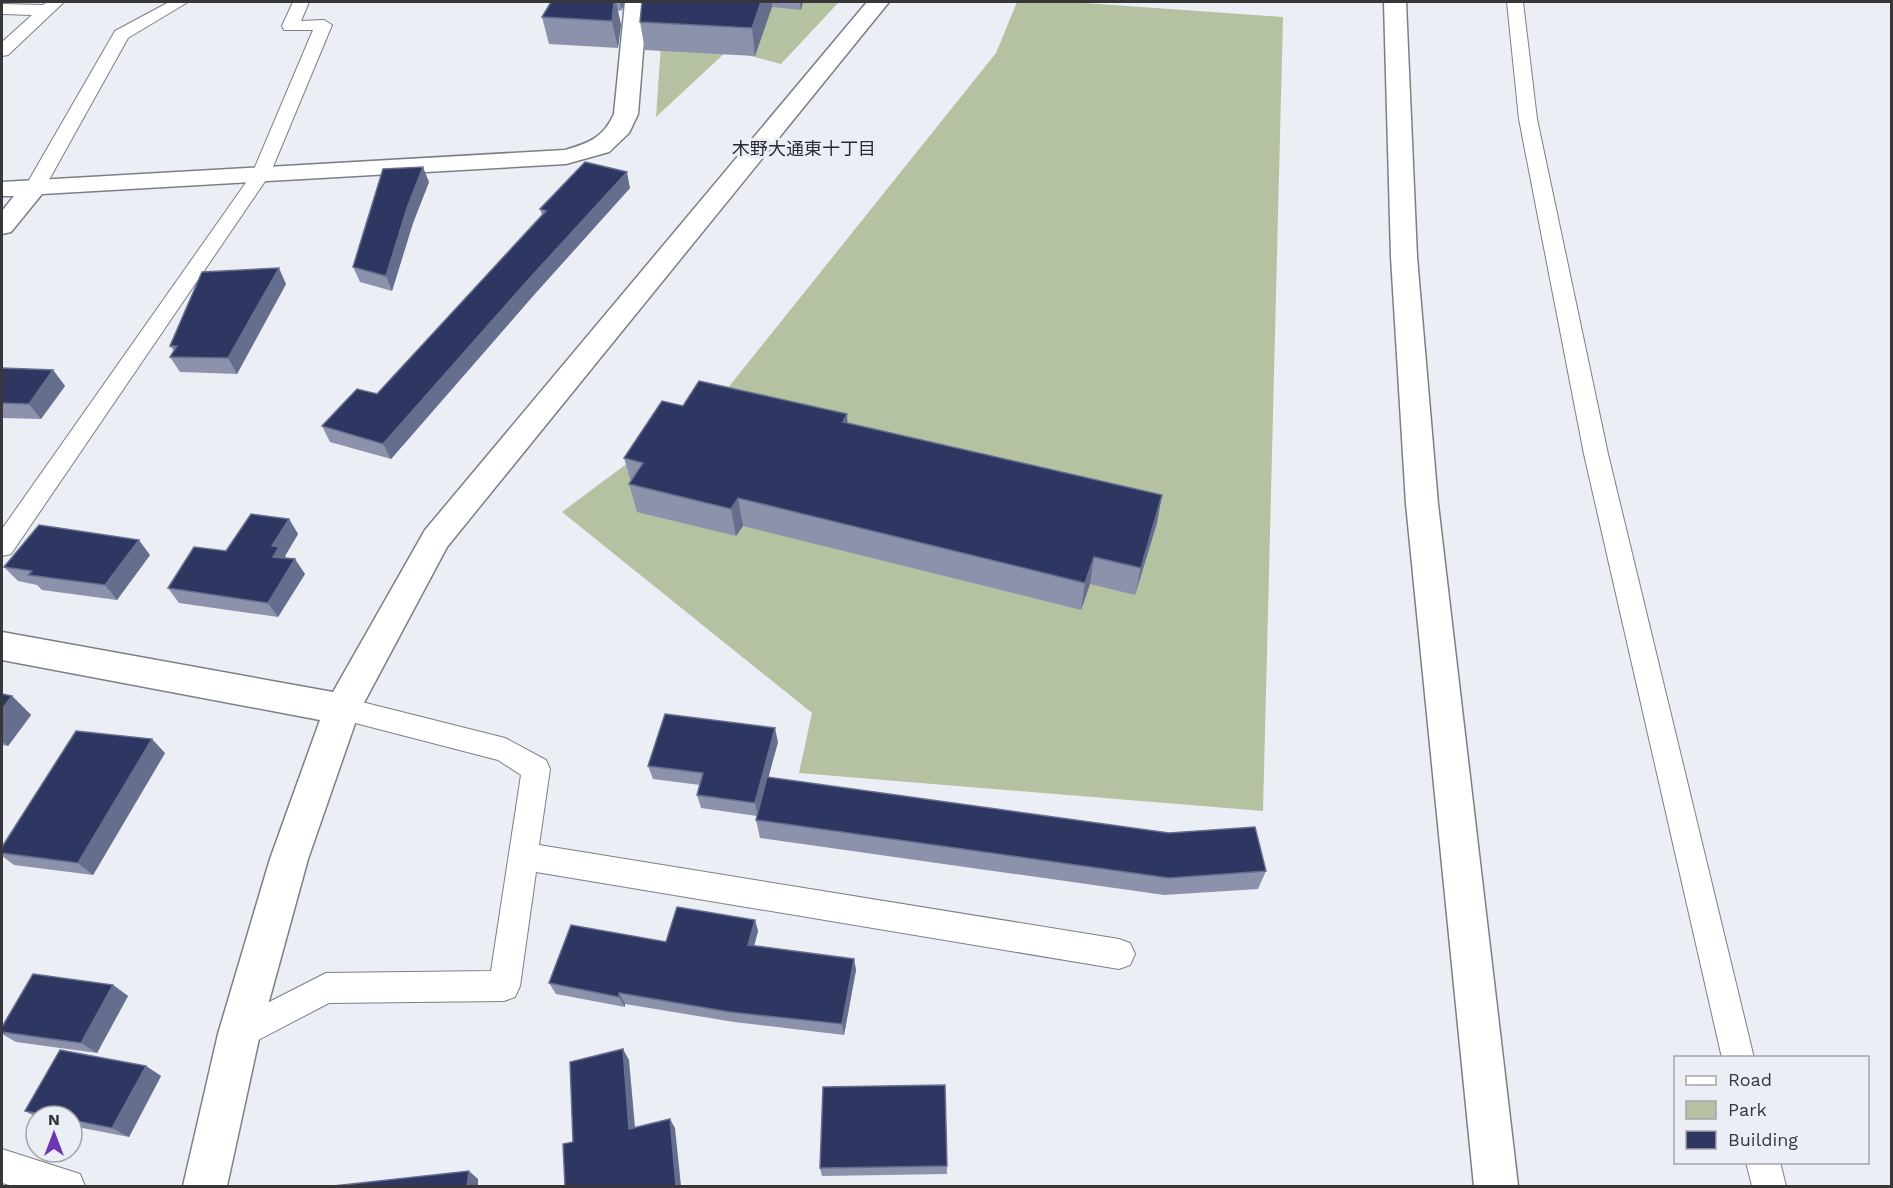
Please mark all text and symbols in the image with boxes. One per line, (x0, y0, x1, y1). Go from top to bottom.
district label: 木野大通東十丁目 (732, 138, 876, 159)
legend (1674, 1056, 1869, 1164)
text: Road (1728, 1069, 1772, 1090)
text: Park (1728, 1099, 1767, 1120)
north arrow (24, 1104, 84, 1164)
text: N (48, 1110, 60, 1129)
text: Building (1728, 1129, 1798, 1150)

